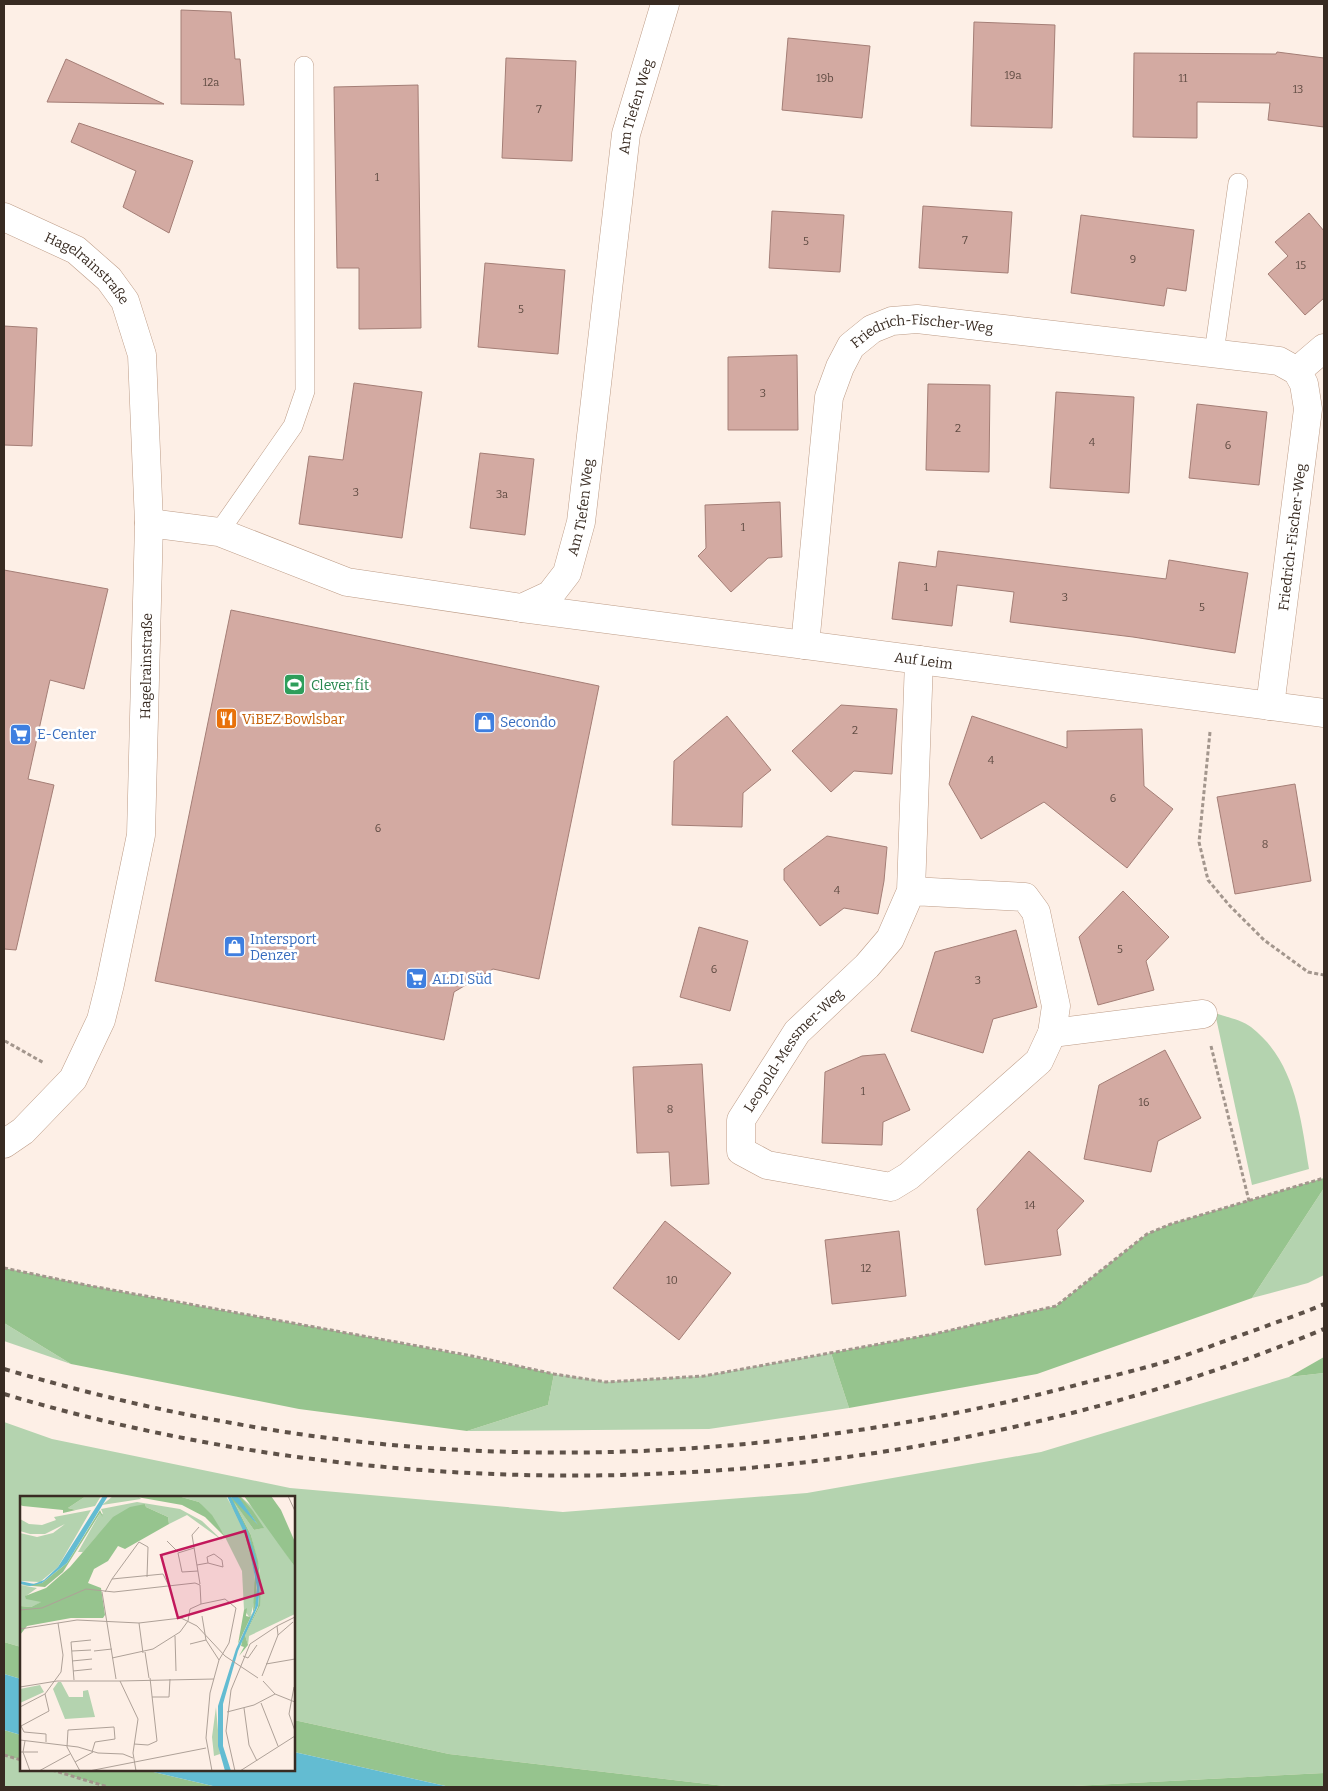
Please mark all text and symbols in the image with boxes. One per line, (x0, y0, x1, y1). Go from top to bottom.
street label: Am Tiefen Weg (616, 57, 657, 155)
house number: 19a (1005, 69, 1021, 82)
house number: 19b (816, 72, 834, 85)
house number: 11 (1179, 72, 1188, 85)
house number: 12a (203, 76, 219, 89)
house number: 13 (1293, 83, 1303, 96)
house number: 7 (536, 103, 542, 116)
house number: 1 (375, 171, 380, 184)
street label: Hagelrainstraße (42, 229, 133, 308)
house number: 7 (962, 234, 968, 247)
house number: 5 (803, 235, 809, 248)
house number: 9 (1130, 253, 1136, 266)
house number: 15 (1296, 259, 1306, 272)
house number: 5 (518, 303, 524, 316)
street label: Friedrich-Fischer-Weg (847, 311, 994, 352)
house number: 3 (760, 387, 766, 400)
house number: 2 (955, 422, 961, 435)
house number: 4 (1089, 436, 1096, 449)
house number: 6 (1225, 439, 1231, 452)
street label: Am Tiefen Weg (564, 458, 597, 558)
street label: Friedrich-Fischer-Weg (1275, 462, 1310, 612)
house number: 3 (353, 486, 359, 499)
house number: 3a (496, 488, 508, 501)
house number: 1 (741, 521, 746, 534)
house number: 1 (924, 581, 929, 594)
house number: 3 (1062, 591, 1068, 604)
house number: 5 (1199, 601, 1205, 614)
street label: Hagelrainstraße (137, 613, 156, 719)
street label: Auf Leim (893, 649, 954, 673)
sports icon: Clever fit (283, 673, 307, 697)
place label: Clever fit (311, 677, 369, 694)
restaurant icon: ViBEZ Bowlsbar (214, 707, 238, 731)
shop icon: Secondo (472, 710, 496, 734)
place label: ViBEZ Bowlsbar (242, 711, 344, 728)
place label: Secondo (500, 714, 556, 731)
supermarket icon: E-Center (9, 722, 33, 746)
house number: 2 (852, 724, 858, 737)
place label: E-Center (37, 726, 96, 743)
house number: 4 (988, 754, 995, 767)
house number: 6 (1110, 792, 1116, 805)
house number: 6 (375, 822, 381, 835)
house number: 8 (1262, 838, 1268, 851)
house number: 4 (834, 884, 841, 897)
place label: Intersport Denzer (250, 931, 317, 964)
shop icon: Intersport Denzer (222, 935, 246, 959)
house number: 5 (1117, 943, 1123, 956)
house number: 6 (711, 963, 717, 976)
supermarket icon: ALDI Süd (404, 967, 428, 991)
place label: ALDI Süd (432, 971, 492, 988)
house number: 3 (975, 974, 981, 987)
street label: Leopold-Messmer-Weg (740, 985, 847, 1115)
house number: 1 (861, 1085, 866, 1098)
house number: 16 (1139, 1096, 1149, 1109)
house number: 8 (667, 1103, 673, 1116)
house number: 14 (1025, 1199, 1036, 1212)
house number: 12 (861, 1262, 871, 1275)
house number: 10 (666, 1274, 678, 1287)
inset map (20, 1496, 295, 1771)

